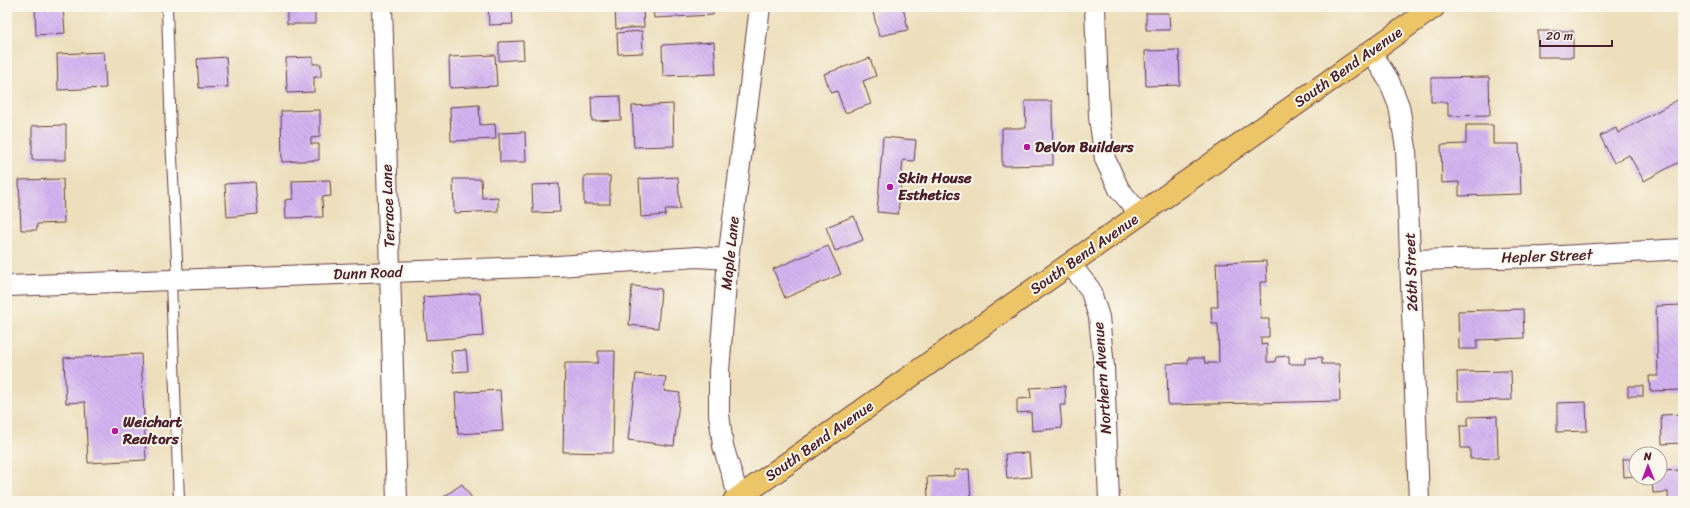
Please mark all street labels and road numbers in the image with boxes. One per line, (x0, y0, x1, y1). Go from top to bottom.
street label: South Bend Avenue (1288, 20, 1408, 114)
street label: Terrace Lane (374, 164, 402, 248)
street label: South Bend Avenue (1024, 207, 1144, 301)
street label: Maple Lane (713, 215, 747, 291)
street label: 26th Street (1397, 232, 1425, 312)
street label: Hepler Street (1501, 241, 1594, 271)
street label: Dunn Road (333, 259, 404, 287)
street label: Northern Avenue (1085, 321, 1119, 435)
street label: South Bend Avenue (759, 394, 879, 488)

